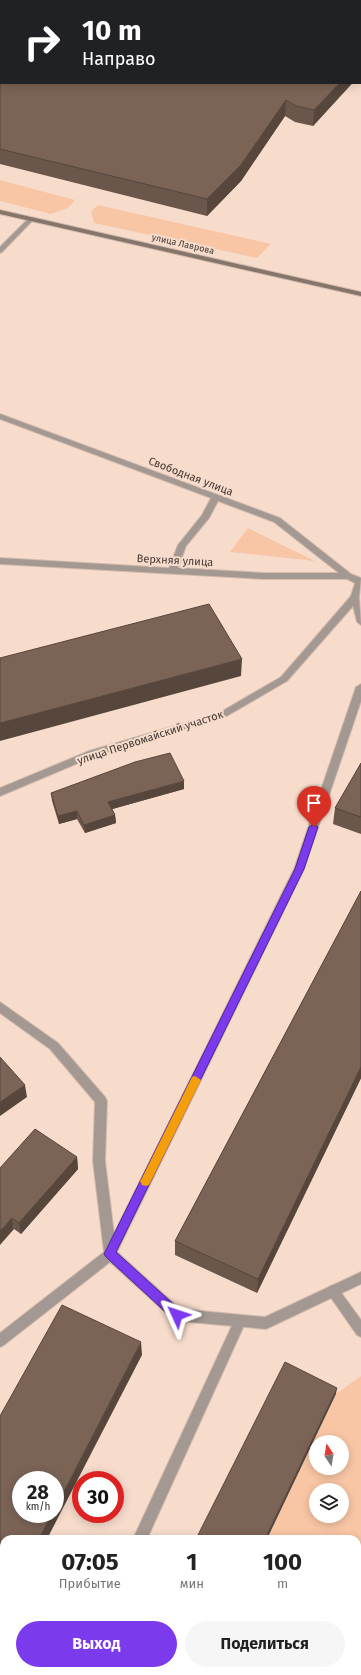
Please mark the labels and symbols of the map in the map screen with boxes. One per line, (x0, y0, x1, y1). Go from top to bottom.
street label: улица Лаврова (151, 232, 215, 256)
street label: Свободная улица (147, 454, 235, 499)
street label: Верхняя улица (136, 552, 214, 569)
street label: улица Первомайский участок (76, 708, 225, 767)
pin (297, 786, 331, 827)
position arrow (156, 1294, 198, 1336)
north arrow (309, 1435, 349, 1475)
speed limit sign: 30 (72, 1471, 124, 1523)

